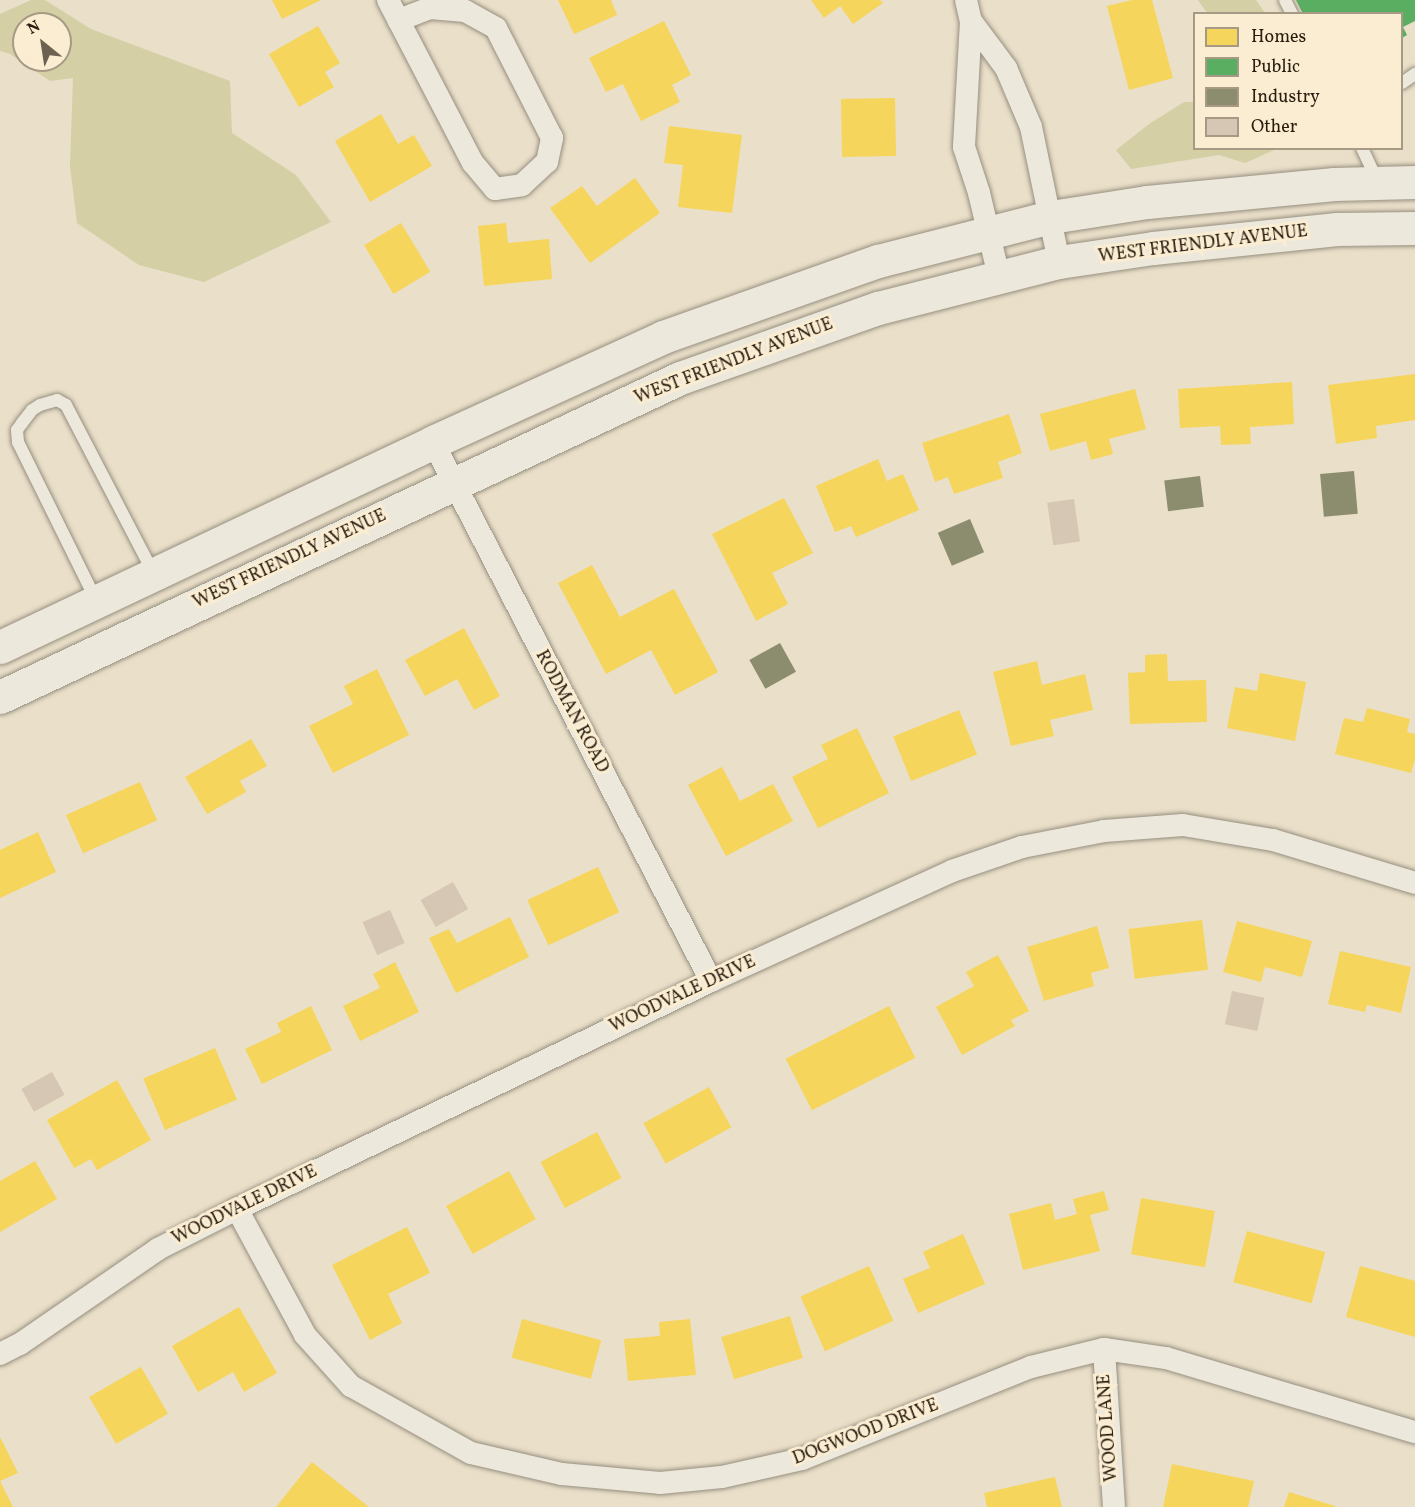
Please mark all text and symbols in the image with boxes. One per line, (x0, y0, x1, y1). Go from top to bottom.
north arrow (12, 12, 72, 72)
legend (1193, 12, 1403, 150)
text: N (23, 16, 45, 41)
text: Homes (1251, 25, 1306, 50)
text: Public (1251, 55, 1300, 80)
text: Industry (1251, 85, 1320, 110)
text: Other (1251, 115, 1297, 140)
street label: WEST FRIENDLY AVENUE (1096, 221, 1310, 269)
street label: WEST FRIENDLY AVENUE (631, 314, 837, 410)
street label: WEST FRIENDLY AVENUE (189, 505, 391, 615)
street label: RODMAN ROAD (530, 647, 612, 777)
street label: WOODVALE DRIVE (606, 952, 760, 1038)
street label: WOODVALE DRIVE (169, 1161, 321, 1251)
street label: WOOD LANE (1094, 1373, 1124, 1483)
street label: DOGWOOD DRIVE (790, 1395, 942, 1471)

